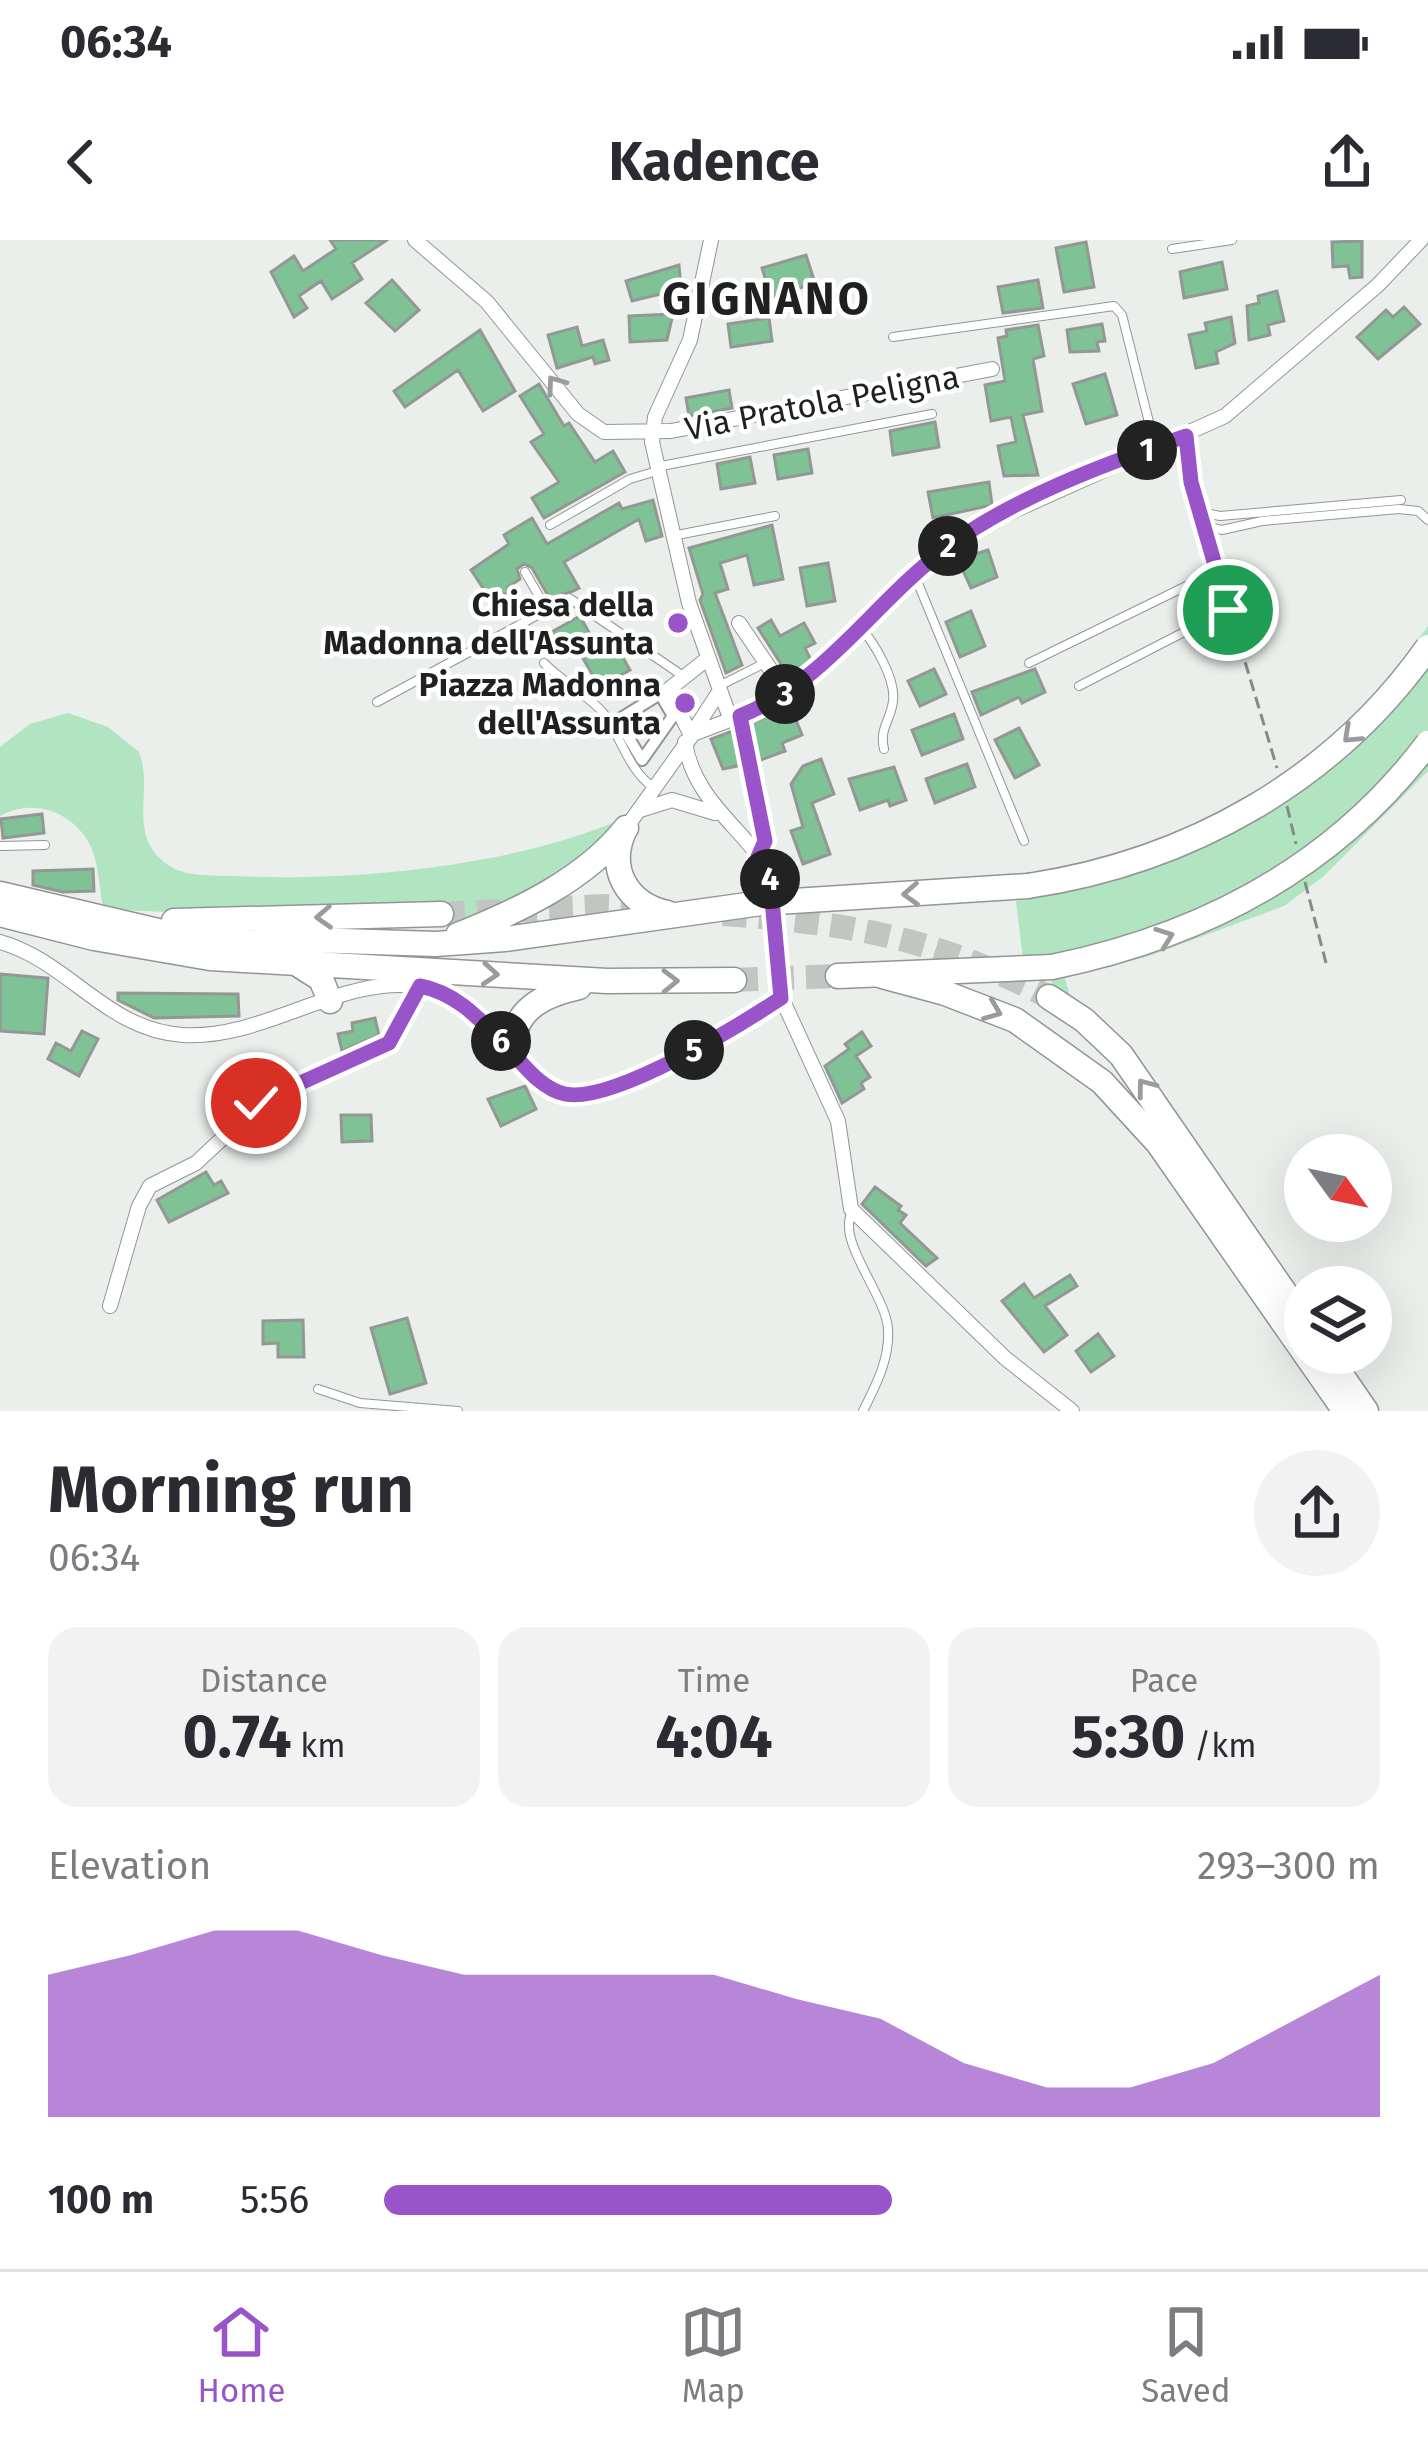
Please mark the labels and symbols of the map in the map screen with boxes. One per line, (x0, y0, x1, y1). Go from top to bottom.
district label: GIGNANO (662, 272, 872, 326)
street label: Via Pratola Peligna (681, 357, 963, 449)
one-way arrow (548, 376, 570, 397)
pin: 1 (1117, 420, 1177, 480)
pin: 2 (918, 516, 978, 576)
pin (1177, 559, 1279, 661)
place label: Chiesa della Madonna dell'Assunta (323, 585, 654, 663)
marker: Chiesa della Madonna dell'Assunta (665, 610, 691, 636)
pin: 3 (755, 664, 815, 724)
place label: Piazza Madonna dell'Assunta (419, 665, 661, 743)
marker: Piazza Madonna dell'Assunta (672, 690, 698, 716)
one-way arrow (1343, 720, 1364, 742)
pin: 4 (740, 849, 800, 909)
one-way arrow (901, 881, 920, 907)
one-way arrow (314, 904, 333, 930)
one-way arrow (1153, 927, 1174, 951)
one-way arrow (481, 960, 500, 986)
one-way arrow (661, 968, 680, 994)
one-way arrow (982, 997, 1003, 1021)
pin: 6 (471, 1011, 531, 1071)
pin: 5 (664, 1020, 724, 1080)
pin (205, 1052, 307, 1154)
one-way arrow (1137, 1079, 1159, 1100)
north arrow (1284, 1134, 1392, 1242)

